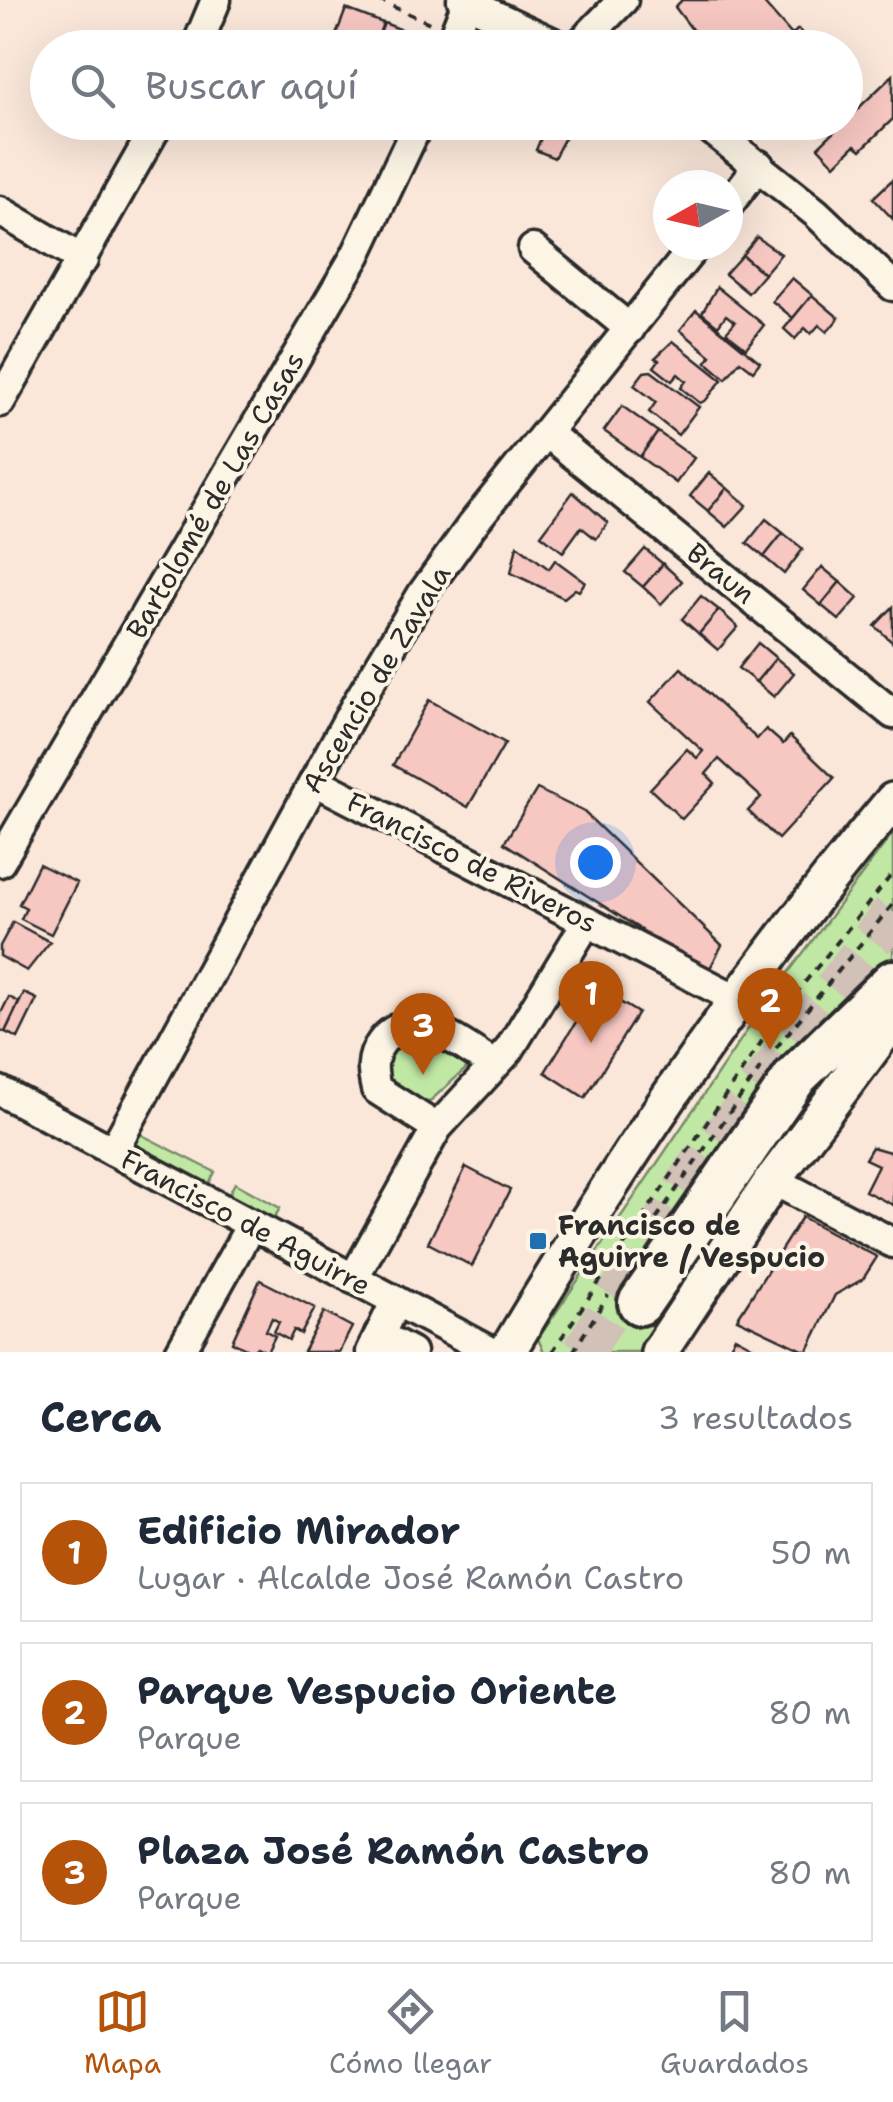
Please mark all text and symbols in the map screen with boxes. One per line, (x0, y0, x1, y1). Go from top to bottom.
search box (30, 30, 863, 140)
icon: search (65, 58, 120, 113)
text: Buscar aquí (145, 60, 358, 111)
north arrow (653, 170, 743, 260)
street label: Bartolomé de Las Casas (117, 344, 313, 646)
street label: Braun (679, 534, 763, 612)
street label: Ascencio de Zavala (293, 558, 459, 800)
street label: Francisco de Riveros (340, 782, 604, 942)
your location (570, 837, 621, 888)
pin: 1 (558, 960, 624, 1043)
pin: 2 (738, 968, 802, 1050)
pin: 3 (390, 992, 456, 1075)
street label: Francisco de Aguirre (114, 1140, 378, 1304)
place label: Francisco de Aguirre / Vespucio (558, 1206, 825, 1276)
marker: Francisco de Aguirre / Vespucio (527, 1230, 549, 1252)
text: Cerca (40, 1389, 161, 1445)
text: 3 resultados (658, 1396, 853, 1439)
text: Edificio Mirador (137, 1505, 460, 1556)
text: 1 (67, 1531, 82, 1574)
text: 50 m (771, 1531, 851, 1574)
text: Lugar · Alcalde José Ramón Castro (137, 1556, 684, 1599)
text: Parque Vespucio Oriente (137, 1665, 617, 1716)
text: 2 (63, 1691, 86, 1734)
text: 80 m (768, 1691, 851, 1734)
text: Parque (137, 1716, 242, 1759)
text: Plaza José Ramón Castro (137, 1825, 649, 1876)
text: 3 (63, 1851, 86, 1894)
text: 80 m (768, 1851, 851, 1894)
text: Parque (137, 1876, 242, 1919)
tab: Mapa (84, 1984, 161, 2082)
tab: Cómo llegar (329, 1984, 492, 2082)
tab: Guardados (660, 1984, 809, 2082)

